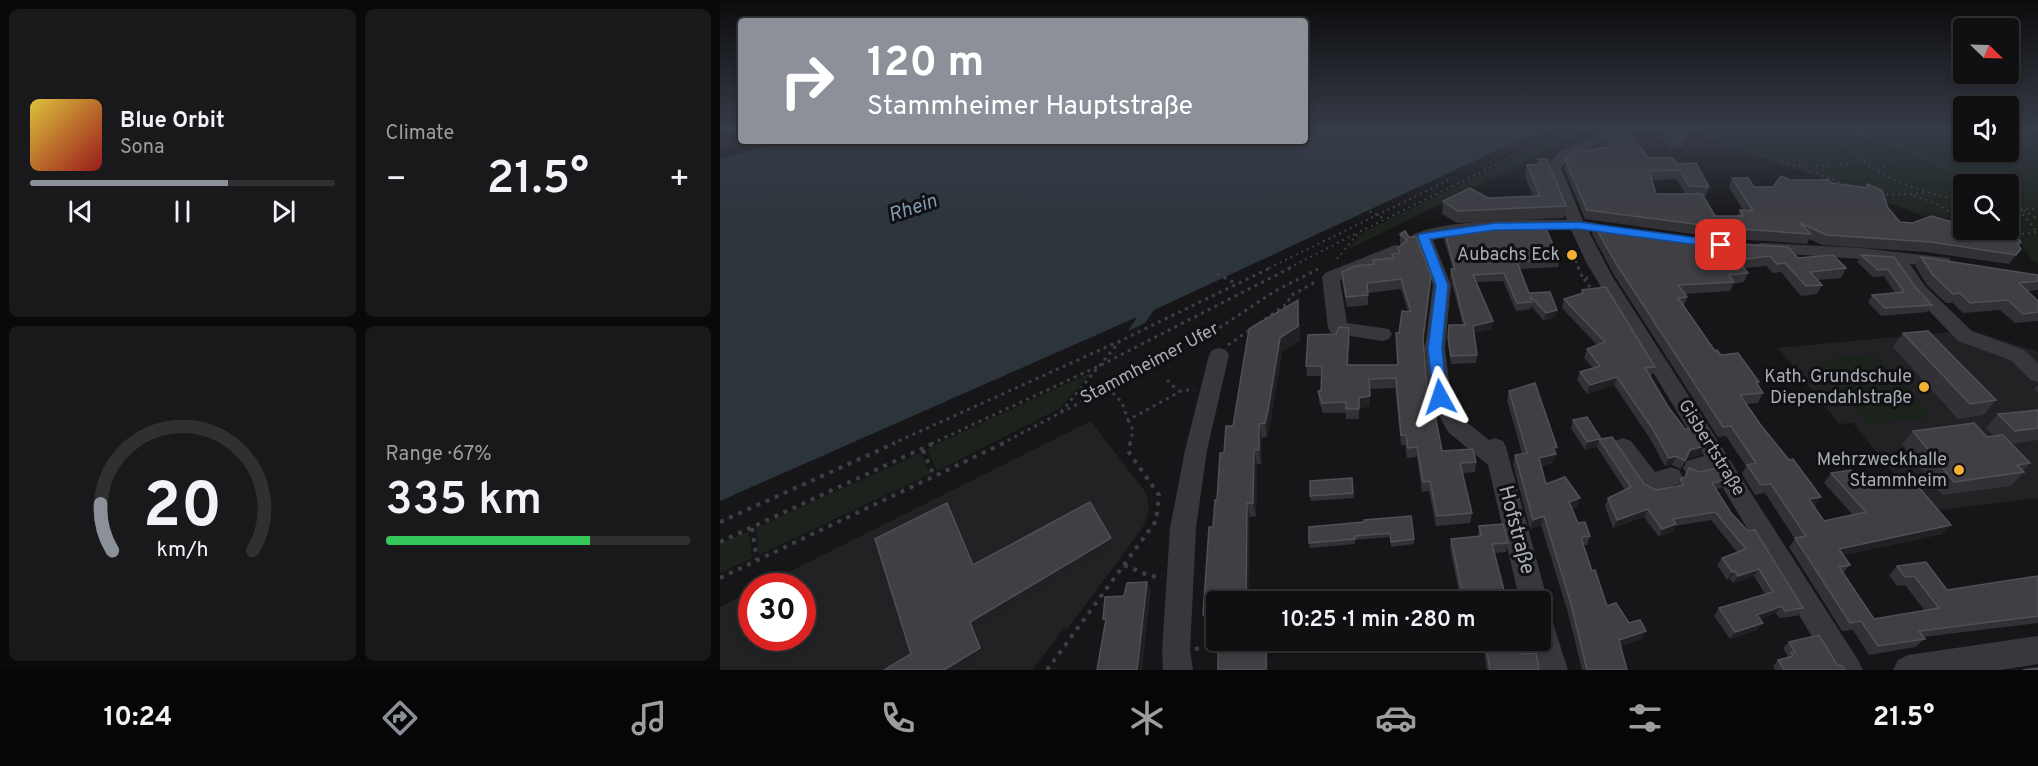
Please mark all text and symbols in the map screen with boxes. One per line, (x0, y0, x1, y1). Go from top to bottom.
north arrow (1953, 18, 2019, 84)
map controls (1953, 18, 2019, 240)
text: 120 m (867, 38, 984, 91)
icon: right (768, 42, 846, 120)
text: Stammheimer Hauptstraße (867, 90, 1193, 124)
button: sound (1953, 96, 2019, 162)
text: Blue Orbit (120, 108, 225, 135)
text: Climate (386, 121, 454, 147)
text: Sona (120, 135, 165, 161)
text: 21.5° (487, 152, 589, 209)
text: − (386, 160, 407, 202)
text: + (669, 160, 690, 202)
button: search (1953, 174, 2019, 240)
water label: Rhein (885, 189, 941, 229)
icon: previous (64, 195, 97, 228)
icon: pause (166, 195, 199, 228)
icon: next (267, 195, 300, 228)
pin (1695, 219, 1746, 270)
icon: arrive (1704, 228, 1737, 261)
place label: Aubachs Eck (1457, 244, 1560, 267)
marker: Aubachs Eck (1565, 248, 1579, 262)
street label: Stammheimer Ufer (1077, 318, 1223, 410)
position arrow (1408, 365, 1472, 429)
place label: Kath. Grundschule Diependahlstraße (1764, 366, 1912, 410)
marker: Kath. Grundschule Diependahlstraße (1917, 380, 1931, 394)
street label: Gisbertstraße (1672, 395, 1750, 501)
text: Range · 67% (386, 442, 492, 468)
place label: Mehrzweckhalle Stammheim (1817, 449, 1947, 493)
marker: Mehrzweckhalle Stammheim (1952, 463, 1966, 477)
text: 20 (143, 470, 222, 549)
text: 335 km (386, 473, 542, 530)
street label: Hofstraße (1491, 482, 1541, 578)
text: km/h (156, 537, 208, 564)
speed limit sign: 30 (738, 573, 816, 651)
text: 10:25 · 1 min · 280 m (1281, 607, 1476, 634)
icon: directions (379, 697, 421, 739)
icon: music (628, 697, 670, 739)
icon: phone (877, 697, 919, 739)
icon: climate (1126, 697, 1168, 739)
icon: car (1375, 697, 1417, 739)
icon: filters (1624, 697, 1666, 739)
text: 10:24 (103, 701, 172, 735)
text: 21.5° (1873, 701, 1935, 735)

